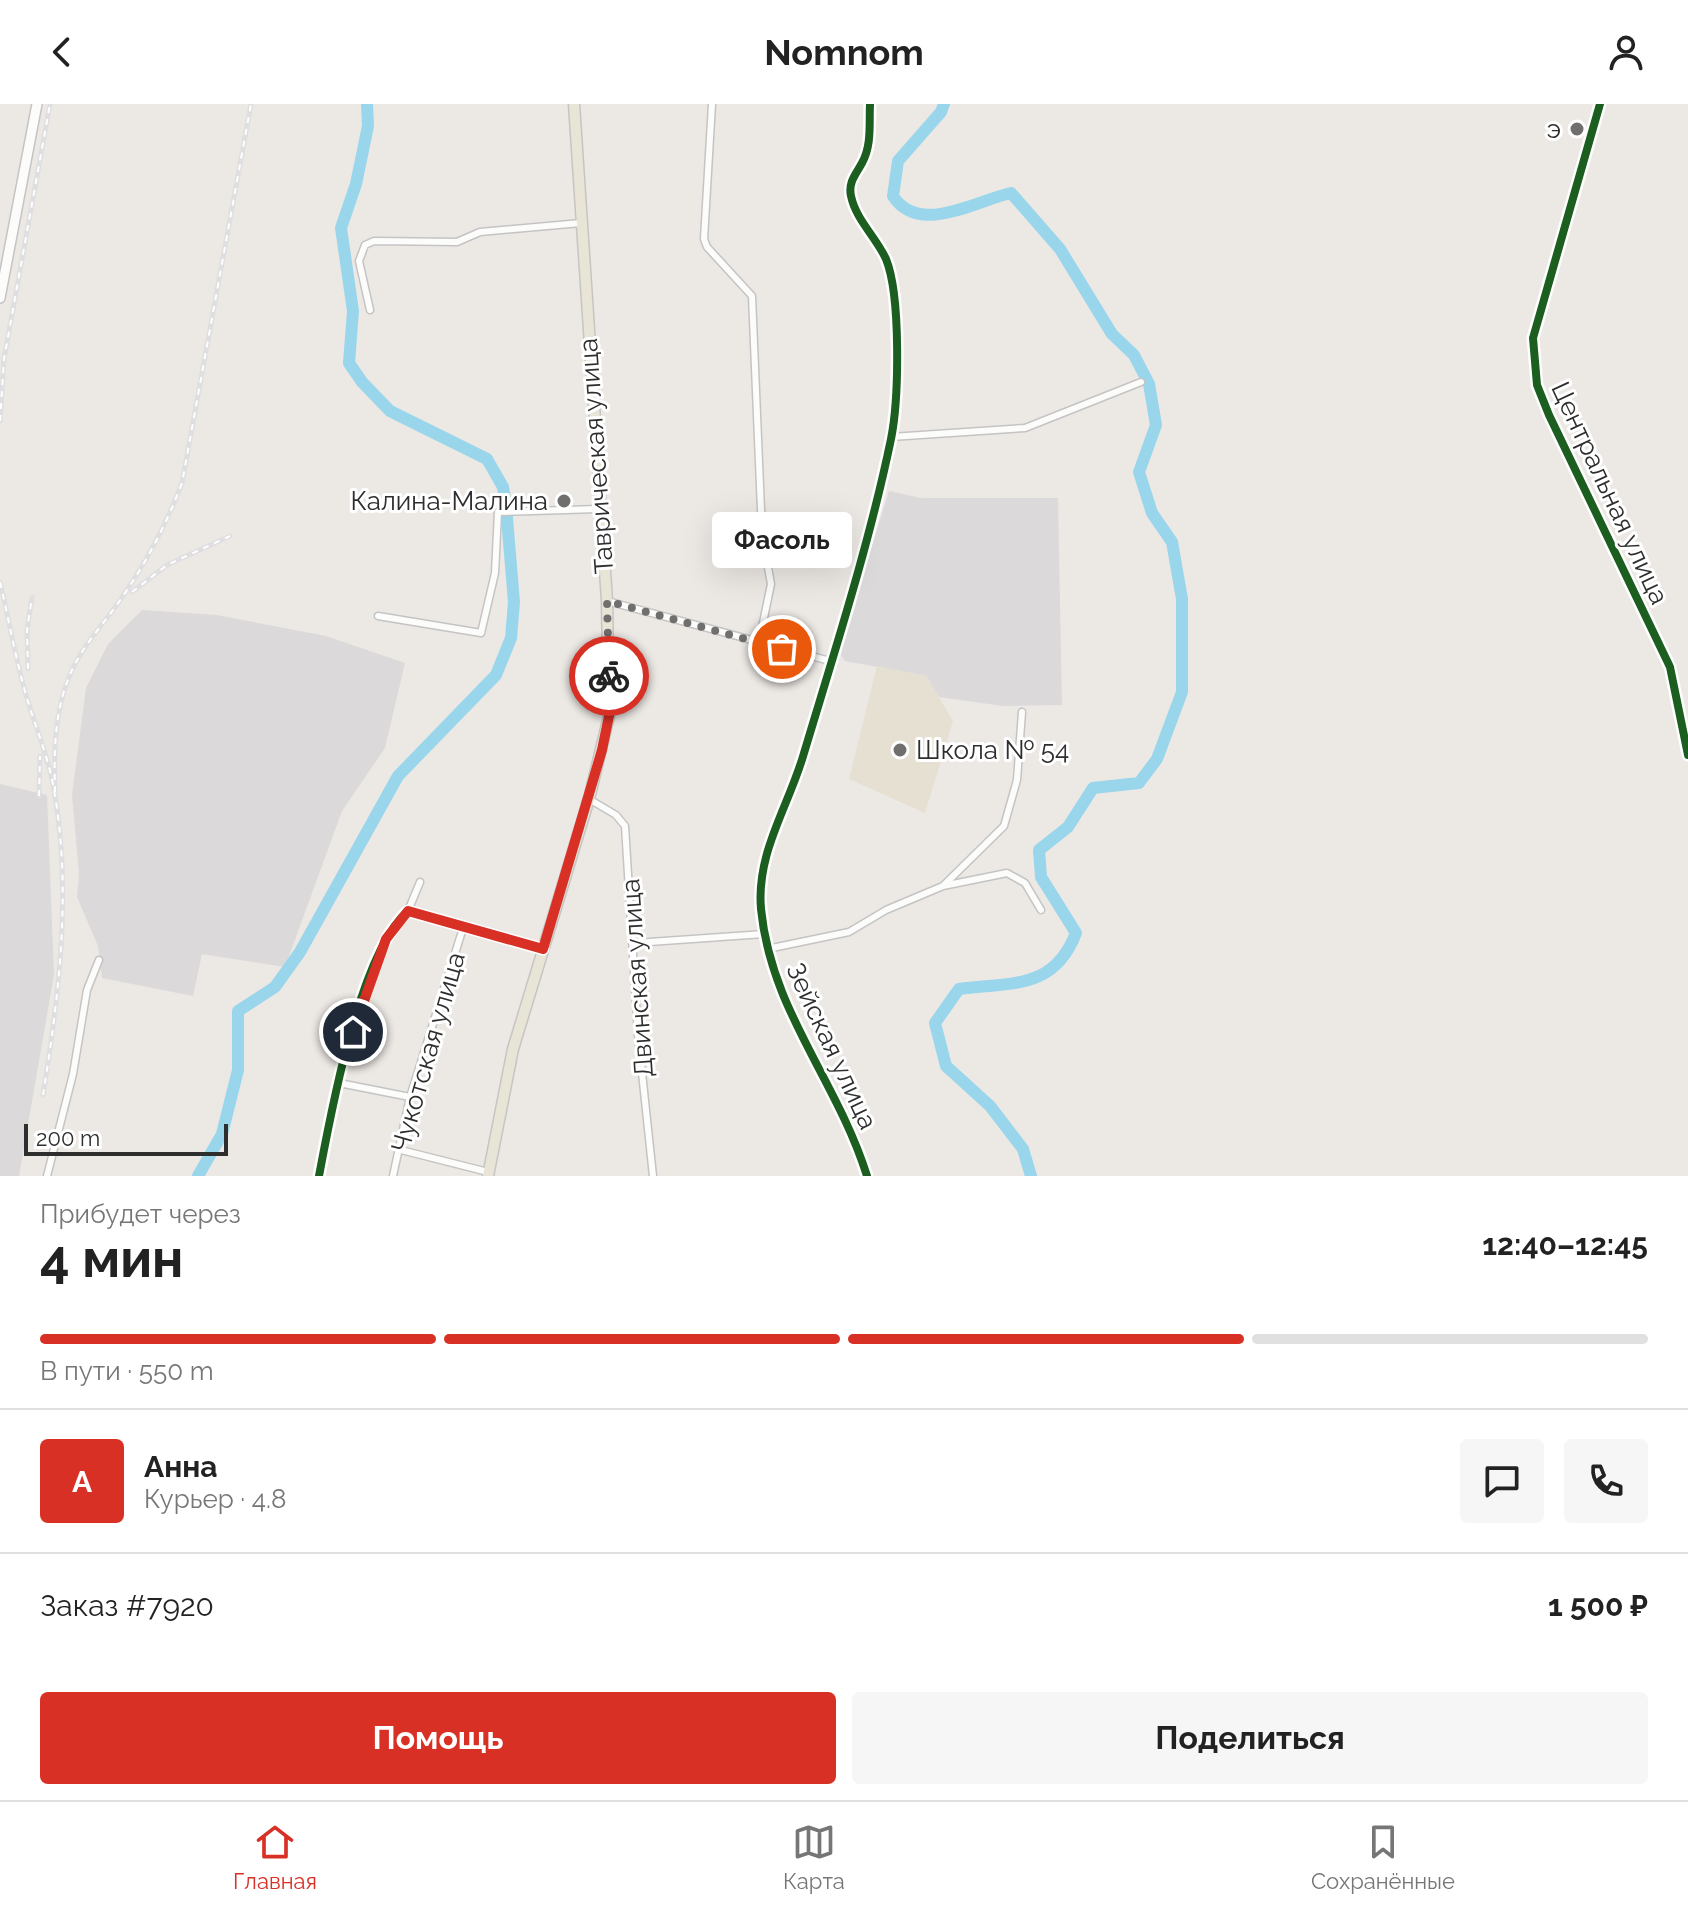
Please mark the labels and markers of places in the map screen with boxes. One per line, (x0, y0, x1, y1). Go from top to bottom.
place label: э (1547, 114, 1561, 144)
marker: э (1568, 120, 1586, 138)
place label: Калина-Малина (350, 486, 548, 516)
marker: Калина-Малина (555, 492, 573, 510)
callout: Фасоль (712, 513, 852, 569)
pin (748, 615, 816, 683)
place label: Школа № 54 (916, 735, 1069, 765)
marker: Школа № 54 (891, 741, 909, 759)
pin (319, 998, 387, 1066)

